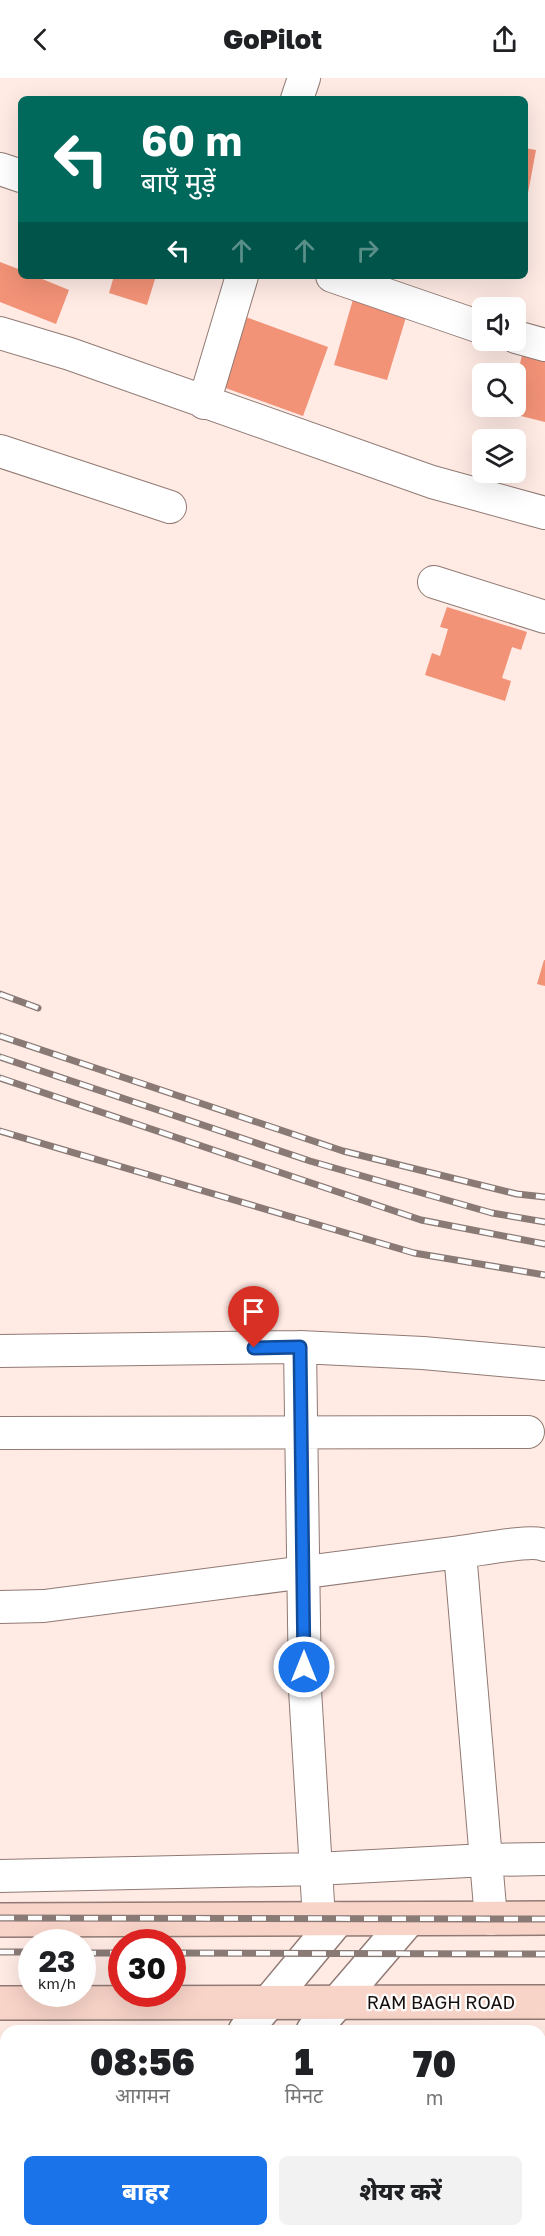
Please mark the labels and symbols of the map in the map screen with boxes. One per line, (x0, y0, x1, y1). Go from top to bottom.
pin (228, 1286, 279, 1348)
position arrow (272, 1635, 336, 1699)
speed limit sign: 30 (108, 1929, 186, 2007)
street label: RAM BAGH ROAD (367, 1991, 515, 2013)

